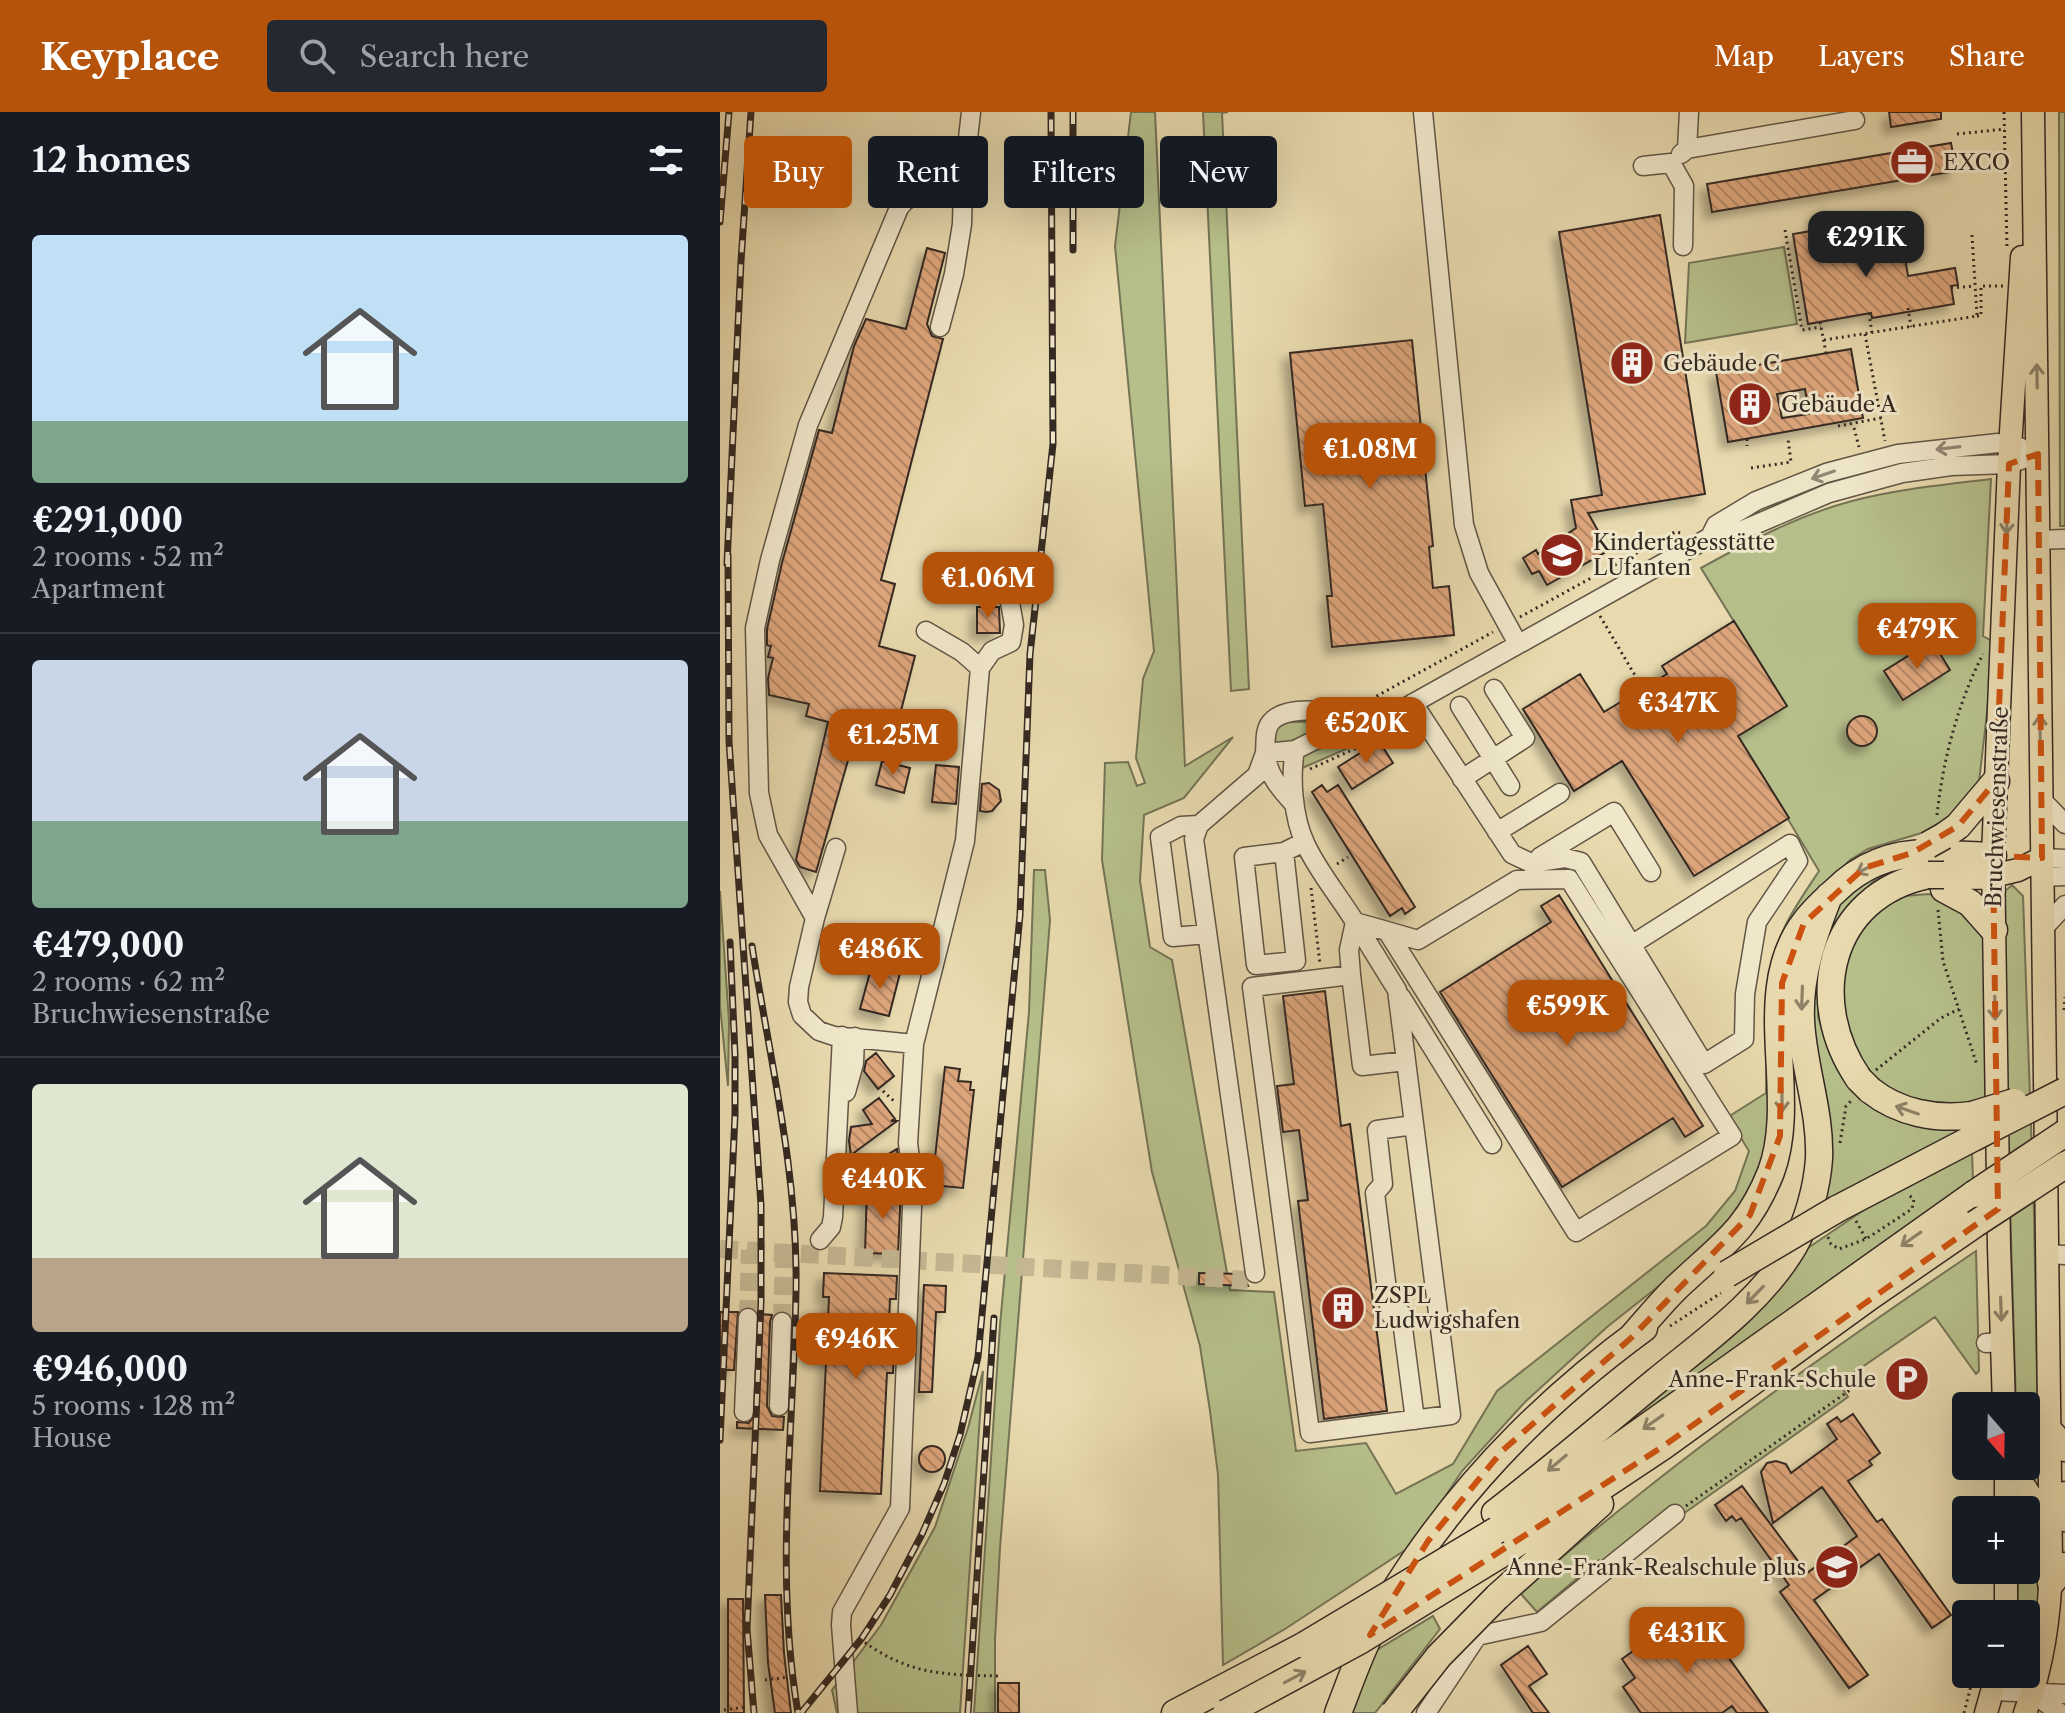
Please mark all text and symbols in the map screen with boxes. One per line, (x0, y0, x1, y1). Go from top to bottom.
search box (267, 20, 827, 92)
text: Keyplace (40, 33, 219, 80)
icon: search (295, 34, 339, 78)
text: Search here (359, 38, 529, 75)
text: Map (1714, 39, 1774, 73)
text: Layers (1818, 39, 1905, 73)
text: Share (1949, 39, 2025, 73)
chip: Buy (744, 136, 852, 208)
chip: Rent (868, 136, 988, 208)
chip: Filters (1004, 136, 1144, 208)
chip: New (1160, 136, 1277, 208)
icon: filters (644, 138, 688, 182)
office icon: EXCO (1888, 138, 1936, 186)
text: 12 homes (32, 139, 191, 181)
place label: EXCO (1943, 149, 2010, 176)
pin: €291K (1810, 211, 1922, 279)
text: €291K (1826, 221, 1906, 253)
icon: home (288, 287, 432, 431)
building icon: Gebäude C (1608, 339, 1656, 387)
place label: Gebäude C (1663, 350, 1780, 377)
one-way arrow (2029, 363, 2045, 390)
building icon: Gebäude A (1726, 380, 1774, 428)
place label: Gebäude A (1781, 391, 1897, 418)
pin: €1.08M (1305, 423, 1435, 491)
text: €1.08M (1322, 433, 1418, 465)
one-way arrow (1935, 440, 1962, 455)
one-way arrow (1811, 468, 1836, 483)
text: €291,000 (32, 499, 183, 541)
one-way arrow (1999, 508, 2014, 535)
place label: Kindertagesstätte LUfanten (1593, 529, 1775, 581)
school or university icon: Kindertagesstätte LUfanten (1538, 531, 1586, 579)
text: 2 rooms · 52 m² (32, 541, 224, 573)
pin: €1.06M (923, 552, 1053, 620)
text: €1.06M (941, 562, 1035, 594)
text: Apartment (32, 573, 165, 605)
pin: €479K (1861, 603, 1973, 671)
text: €479K (1876, 613, 1958, 645)
pin: €347K (1622, 677, 1734, 745)
text: €347K (1638, 687, 1718, 719)
pin: €520K (1310, 697, 1422, 765)
street label: Bruchwiesenstraße (1980, 706, 2014, 908)
text: €520K (1324, 707, 1408, 739)
pin: €1.25M (828, 709, 958, 777)
icon: home (288, 712, 432, 856)
one-way arrow (2032, 714, 2048, 741)
text: €1.25M (847, 719, 939, 751)
one-way arrow (1856, 861, 1879, 877)
pin: €486K (824, 923, 936, 991)
text: €479,000 (32, 924, 184, 966)
text: €486K (838, 933, 922, 965)
text: 2 rooms · 62 m² (32, 966, 225, 998)
pin: €599K (1511, 980, 1623, 1048)
one-way arrow (1794, 984, 1809, 1011)
text: €599K (1526, 990, 1608, 1022)
one-way arrow (1987, 994, 2003, 1021)
text: Bruchwiesenstraße (32, 998, 270, 1030)
one-way arrow (1774, 1086, 1789, 1113)
one-way arrow (1895, 1101, 1920, 1116)
icon: home (288, 1136, 432, 1280)
pin: €440K (827, 1153, 939, 1221)
text: €440K (841, 1163, 925, 1195)
one-way arrow (1900, 1231, 1922, 1247)
place label: ZSPL Ludwigshafen (1374, 1282, 1521, 1334)
building icon: ZSPL Ludwigshafen (1319, 1284, 1367, 1332)
one-way arrow (1746, 1285, 1765, 1304)
one-way arrow (1994, 1295, 2009, 1322)
pin: €946K (800, 1313, 912, 1381)
text: €946K (814, 1323, 898, 1355)
text: €946,000 (32, 1348, 188, 1390)
parking icon: Anne-Frank-Schule (1883, 1355, 1931, 1403)
place label: Anne-Frank-Schule (1667, 1366, 1876, 1393)
text: 5 rooms · 128 m² (32, 1390, 235, 1422)
north arrow (1952, 1392, 2040, 1480)
map controls (1952, 1392, 2040, 1688)
one-way arrow (1643, 1414, 1665, 1431)
text: House (32, 1422, 112, 1454)
one-way arrow (1547, 1454, 1568, 1472)
button: + (1952, 1496, 2040, 1584)
school or university icon: Anne-Frank-Realschule plus (1813, 1543, 1861, 1591)
place label: Anne-Frank-Realschule plus (1506, 1554, 1806, 1581)
button: − (1952, 1600, 2040, 1688)
pin: €431K (1631, 1607, 1743, 1675)
text: €431K (1647, 1617, 1727, 1649)
one-way arrow (1282, 1668, 1306, 1684)

